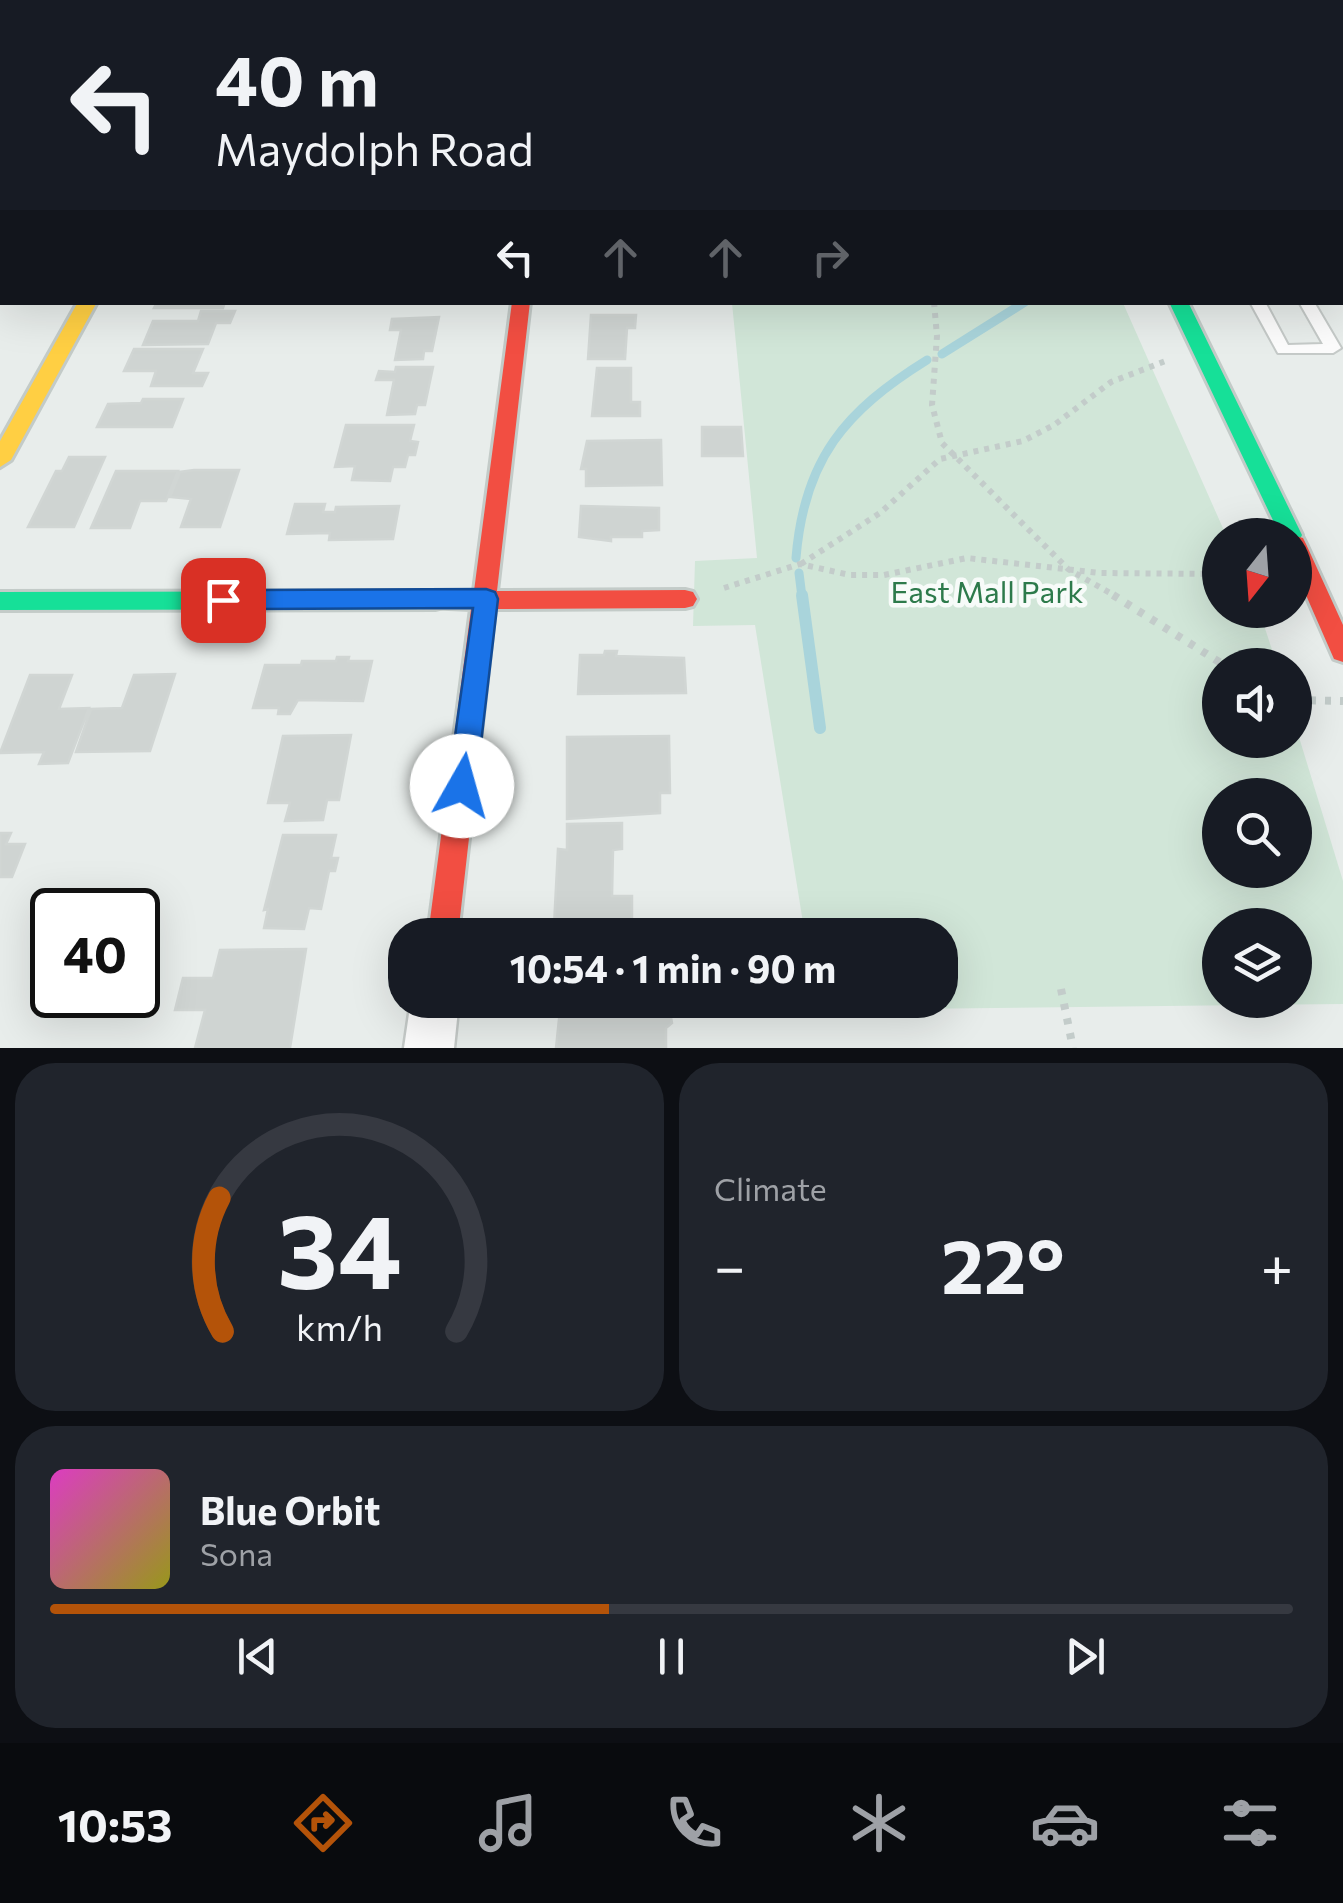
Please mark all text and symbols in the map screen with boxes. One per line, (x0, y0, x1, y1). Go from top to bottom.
text: 40 m (215, 35, 379, 120)
icon: left (50, 40, 180, 170)
text: Maydolph Road (215, 120, 534, 175)
icon: left (488, 230, 543, 285)
icon: ahead (593, 230, 648, 285)
icon: ahead (698, 230, 753, 285)
icon: right (803, 230, 858, 285)
north arrow (1202, 518, 1312, 628)
map controls (1202, 518, 1312, 1018)
pin (181, 558, 266, 643)
park label: East Mall Park (891, 572, 1083, 609)
icon: arrive (196, 573, 251, 628)
button: sound (1202, 648, 1312, 758)
position arrow (410, 734, 514, 838)
button: search (1202, 778, 1312, 888)
speed limit sign: 40 (30, 888, 160, 1018)
button: layers (1202, 908, 1312, 1018)
text: 10:54 · 1 min · 90 m (510, 944, 836, 991)
text: Climate (714, 1168, 827, 1208)
text: 34 (277, 1183, 402, 1310)
text: 22° (941, 1218, 1065, 1309)
text: − (714, 1231, 745, 1298)
text: + (1261, 1231, 1293, 1298)
text: km/h (296, 1305, 383, 1348)
text: Blue Orbit (200, 1486, 380, 1533)
text: Sona (200, 1533, 273, 1573)
icon: previous (230, 1629, 285, 1684)
icon: pause (644, 1629, 699, 1684)
icon: next (1058, 1629, 1113, 1684)
icon: directions (288, 1788, 358, 1858)
icon: music (473, 1788, 543, 1858)
icon: phone (659, 1788, 729, 1858)
icon: climate (844, 1788, 914, 1858)
icon: car (1030, 1788, 1100, 1858)
icon: filters (1215, 1788, 1285, 1858)
text: 10:53 (58, 1796, 172, 1851)

